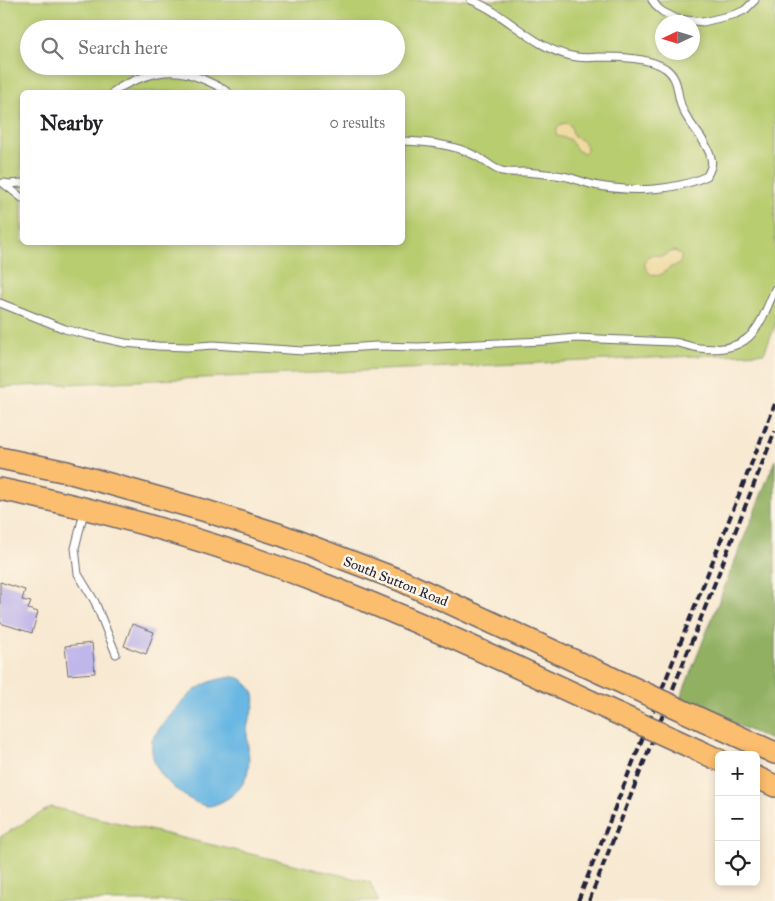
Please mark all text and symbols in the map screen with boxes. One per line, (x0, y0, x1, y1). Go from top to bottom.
north arrow (655, 15, 700, 60)
search box (20, 20, 405, 75)
icon: search (38, 34, 66, 62)
text: Search here (78, 36, 168, 59)
text: Nearby (40, 110, 103, 136)
text: 0 results (330, 113, 385, 132)
street label: South Sutton Road (341, 553, 451, 610)
map controls (715, 751, 760, 886)
button: + (715, 751, 760, 796)
button: − (715, 796, 760, 841)
button: locate (715, 841, 760, 886)

